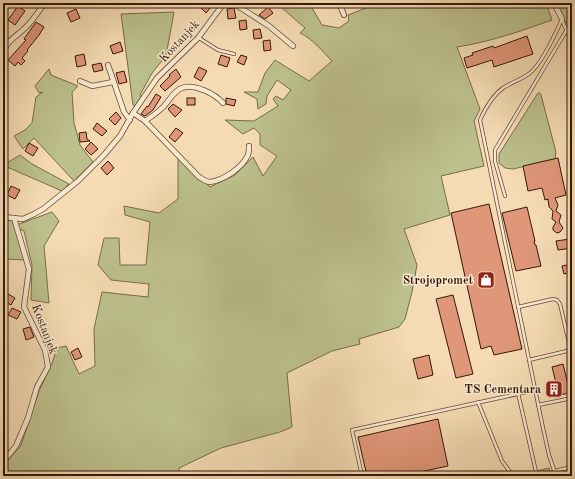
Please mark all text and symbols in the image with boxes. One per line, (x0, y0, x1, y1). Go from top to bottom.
street label: Kostanjek (157, 18, 202, 65)
shop icon: Strojopromet (476, 270, 496, 290)
place label: Strojopromet (403, 275, 474, 287)
street label: Kostanjek (29, 303, 59, 356)
building icon: TS Cementara (544, 379, 564, 399)
place label: TS Cementara (464, 384, 541, 396)

